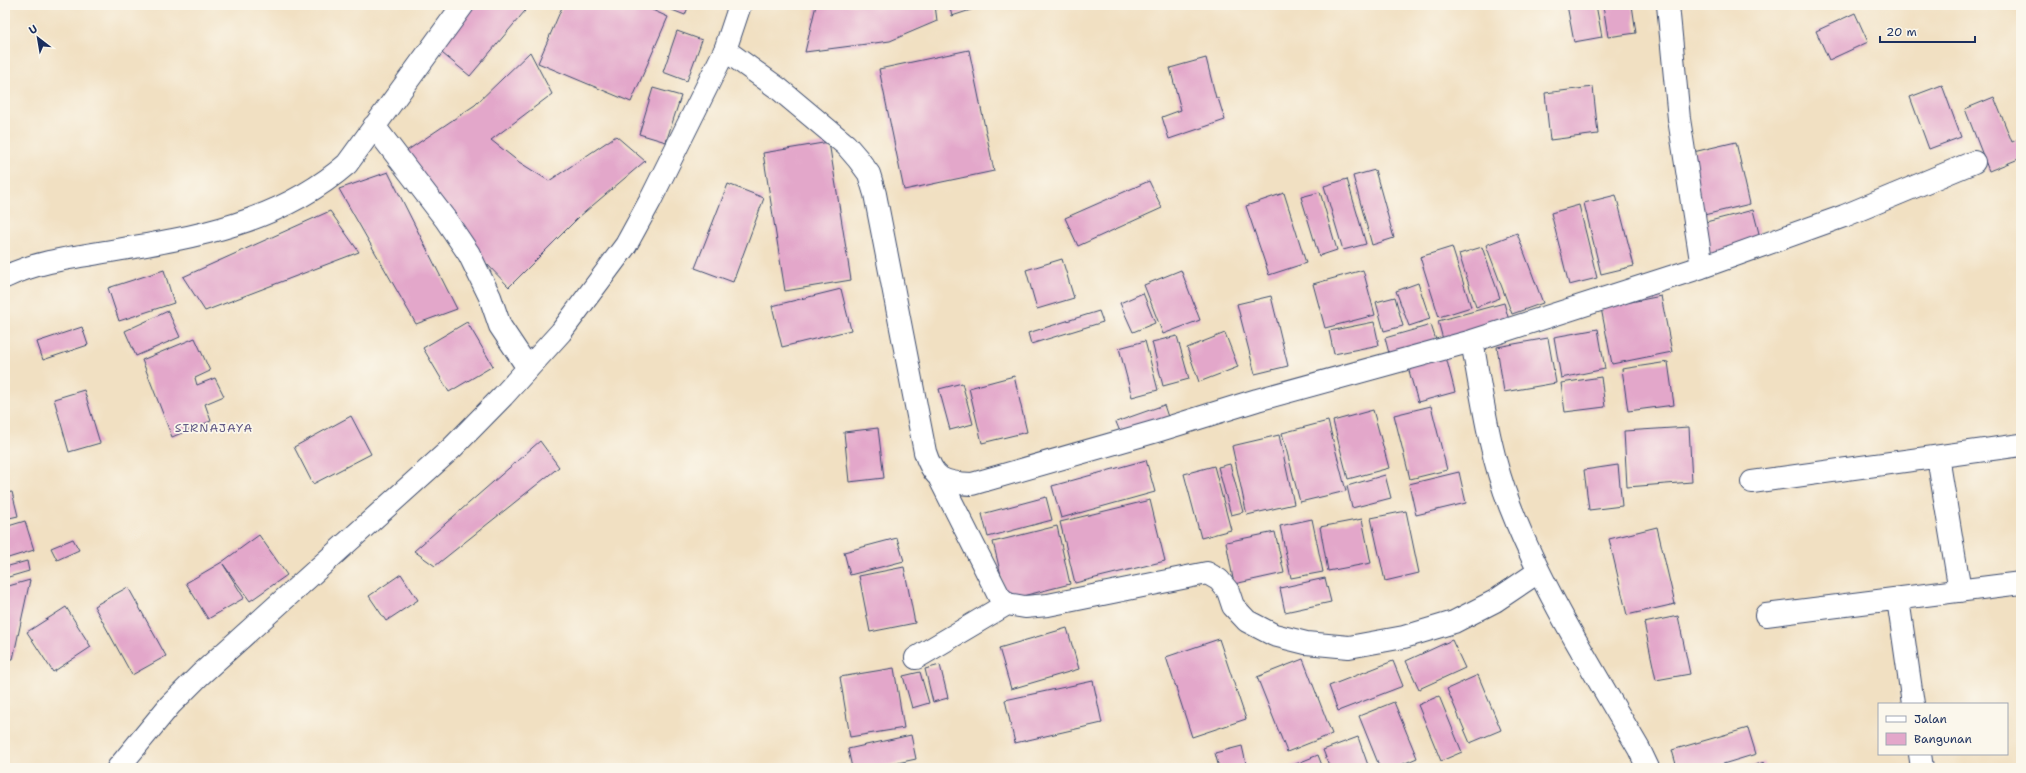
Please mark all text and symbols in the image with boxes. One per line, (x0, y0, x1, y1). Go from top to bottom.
north arrow (18, 18, 58, 58)
scale bar (1880, 18, 1975, 44)
text: U (26, 21, 40, 38)
text: 20 m (1886, 24, 1917, 40)
district label: SIRNAJAYA (175, 420, 253, 436)
legend (1878, 703, 2008, 755)
text: Jalan (1914, 711, 1947, 727)
text: Bangunan (1914, 731, 1972, 747)

